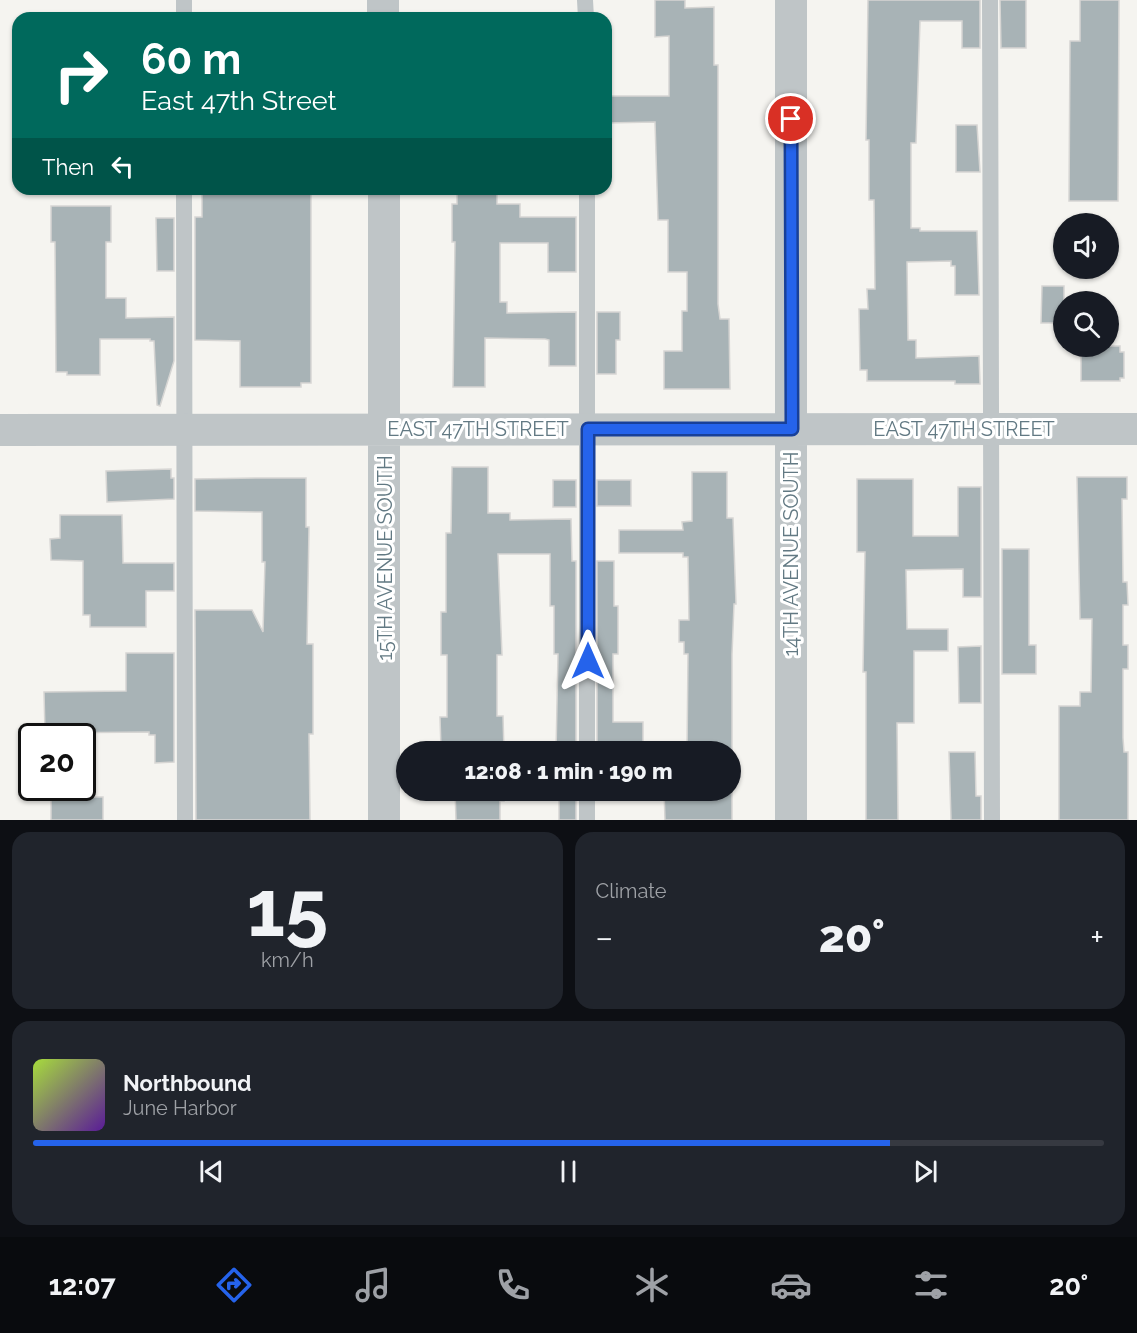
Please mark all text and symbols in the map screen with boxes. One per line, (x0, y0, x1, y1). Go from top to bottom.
text: 60 m (141, 35, 241, 84)
icon: right (42, 36, 120, 114)
text: East 47th Street (141, 85, 337, 116)
pin (765, 93, 816, 144)
icon: arrive (774, 102, 807, 135)
icon: left (106, 150, 139, 183)
text: Then (42, 154, 94, 180)
map controls (1053, 213, 1119, 357)
button: sound (1053, 213, 1119, 279)
button: search (1053, 291, 1119, 357)
street label: EAST 47TH STREET (387, 417, 569, 441)
street label: EAST 47TH STREET (873, 417, 1055, 441)
street label: 14TH AVENUE SOUTH (779, 451, 803, 657)
street label: 15TH AVENUE SOUTH (373, 455, 397, 661)
position arrow (556, 629, 620, 693)
speed limit sign: 20 (18, 723, 96, 801)
text: 12:08 · 1 min · 190 m (464, 758, 673, 784)
text: 15 (246, 863, 328, 954)
text: Climate (596, 879, 667, 903)
text: 20° (819, 910, 885, 963)
text: − (596, 918, 613, 957)
text: + (1090, 918, 1104, 957)
text: km/h (261, 948, 314, 972)
text: Northbound (123, 1070, 252, 1096)
text: June Harbor (123, 1096, 237, 1120)
icon: previous (195, 1155, 228, 1188)
icon: pause (552, 1155, 585, 1188)
icon: next (909, 1155, 942, 1188)
icon: directions (213, 1264, 255, 1306)
icon: music (352, 1264, 394, 1306)
icon: phone (492, 1264, 534, 1306)
icon: climate (631, 1264, 673, 1306)
icon: car (770, 1264, 812, 1306)
icon: filters (910, 1264, 952, 1306)
text: 12:07 (49, 1270, 116, 1301)
text: 20° (1049, 1270, 1088, 1301)

